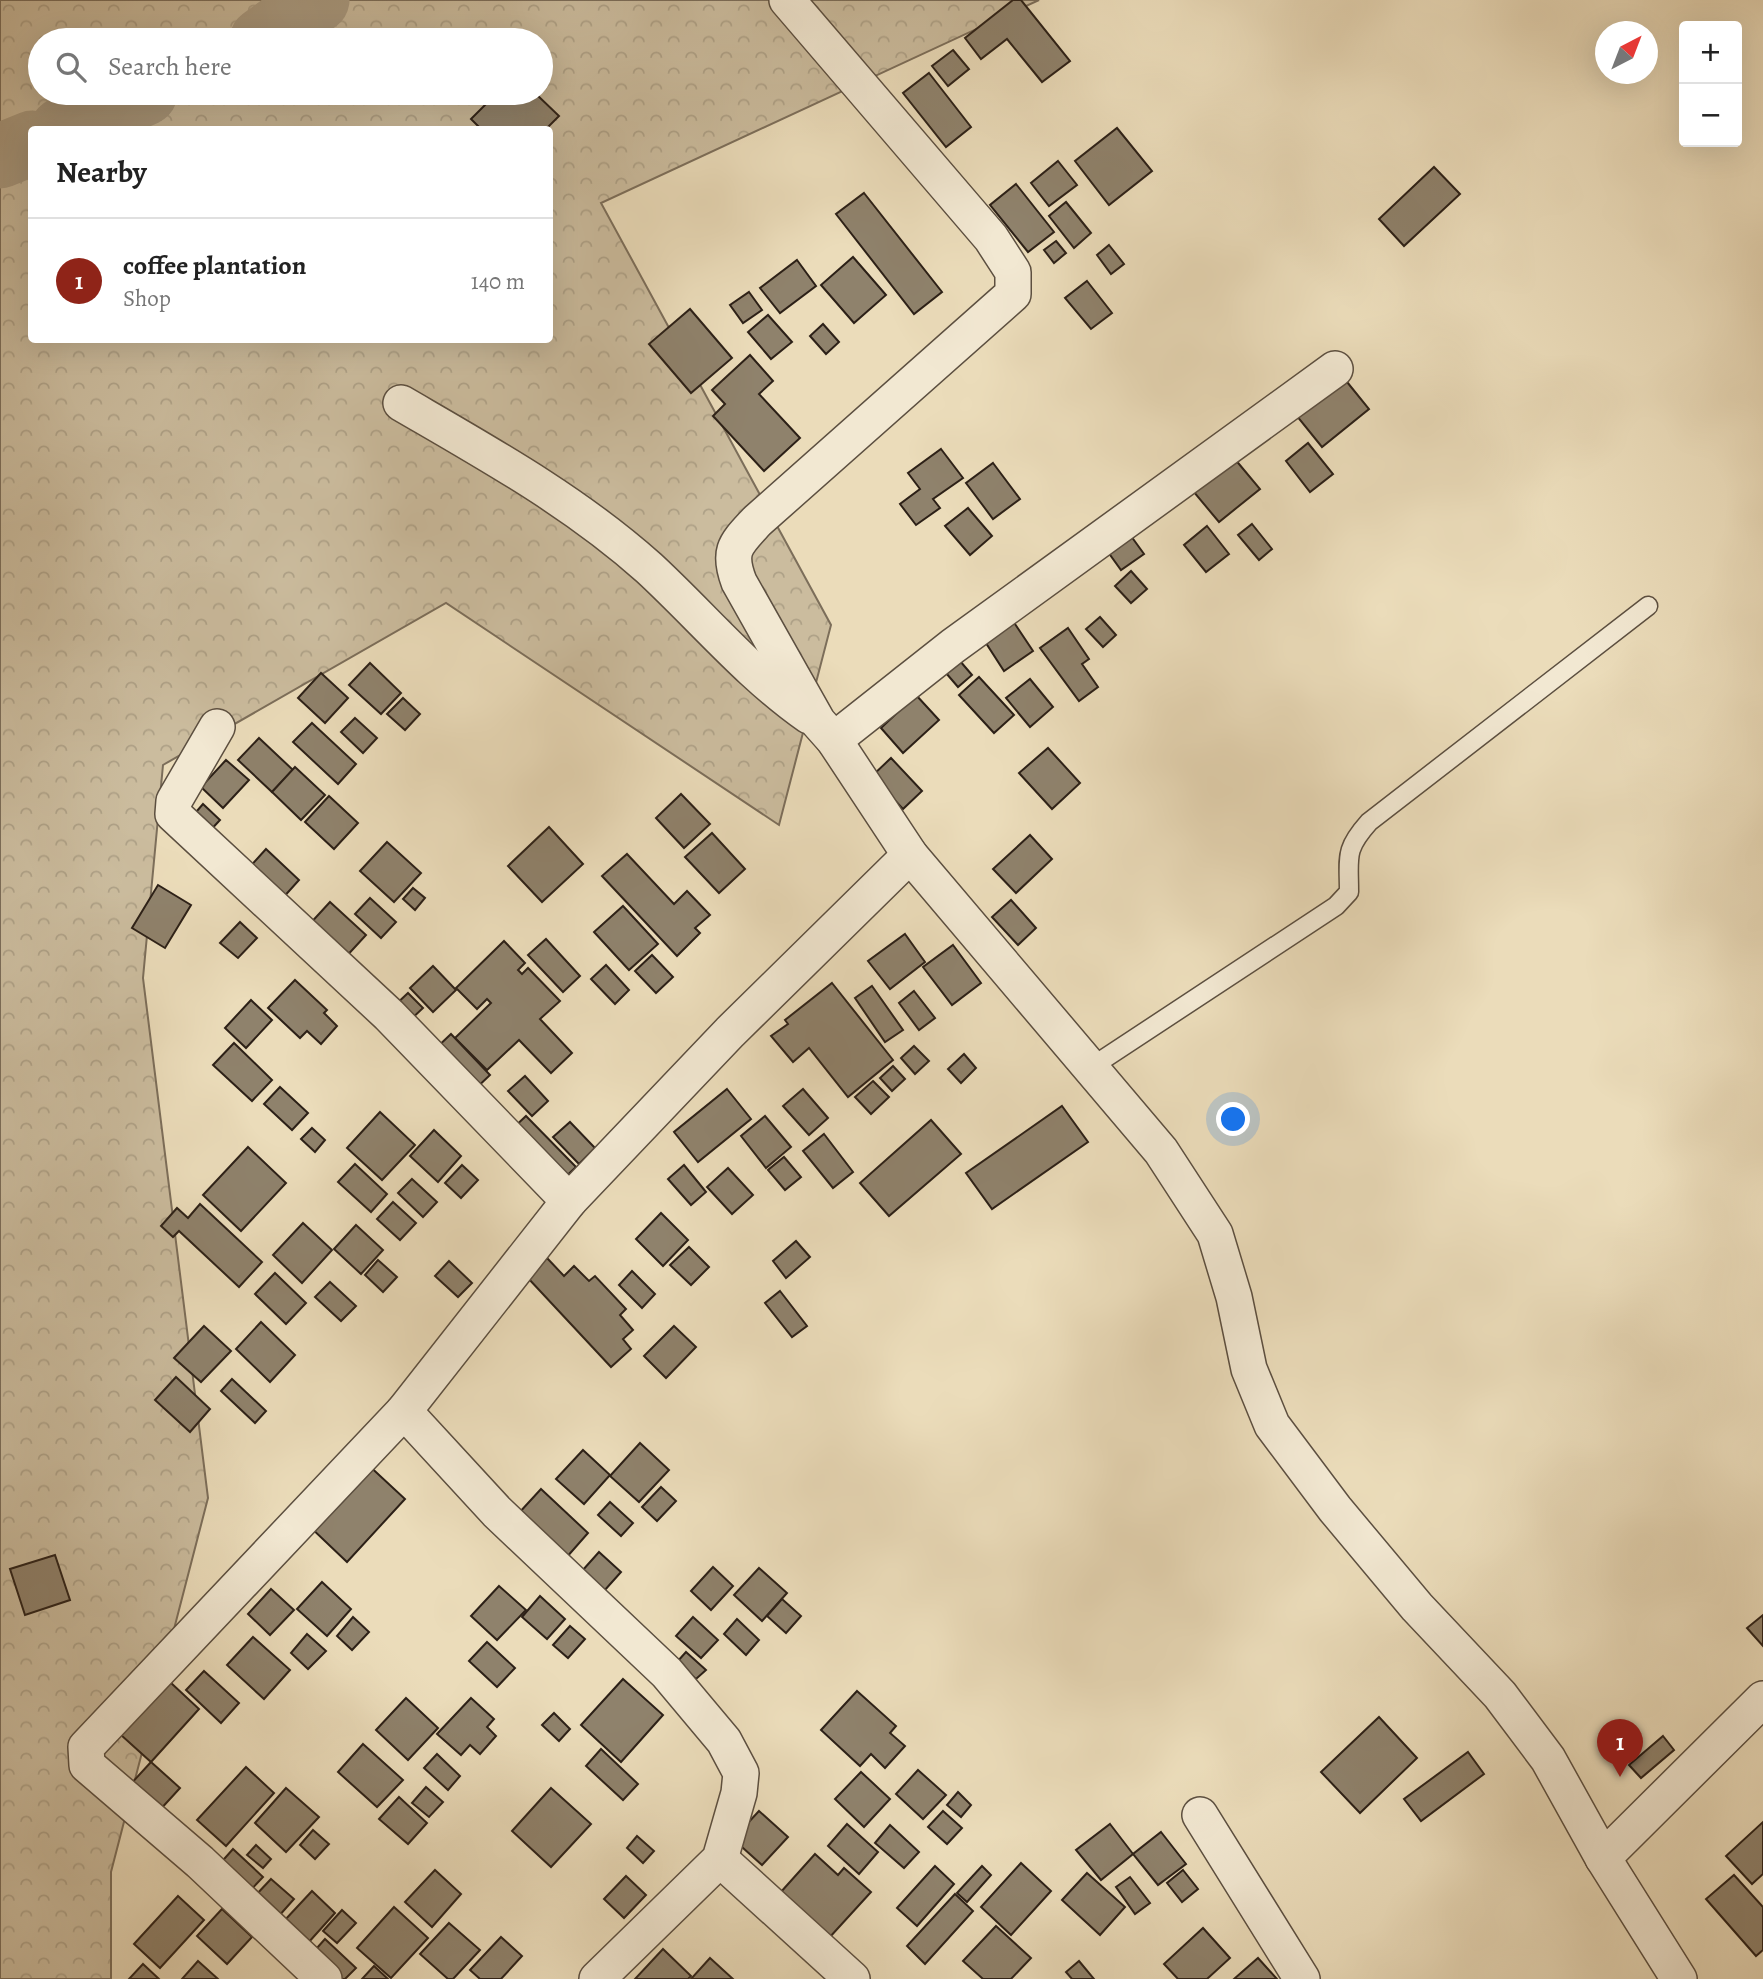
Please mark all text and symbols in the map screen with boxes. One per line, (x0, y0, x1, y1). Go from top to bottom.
north arrow (1595, 21, 1658, 84)
map controls (1679, 21, 1742, 147)
button: + (1679, 21, 1742, 84)
search box (28, 28, 553, 105)
icon: search (52, 48, 90, 86)
text: Search here (108, 49, 232, 84)
button: − (1679, 84, 1742, 147)
text: Nearby (56, 152, 147, 192)
text: coffee plantation (123, 248, 306, 283)
text: 1 (75, 266, 83, 297)
text: 140 m (471, 266, 525, 297)
text: Shop (123, 283, 171, 314)
your location (1216, 1102, 1250, 1136)
pin: 1 (1597, 1719, 1643, 1777)

